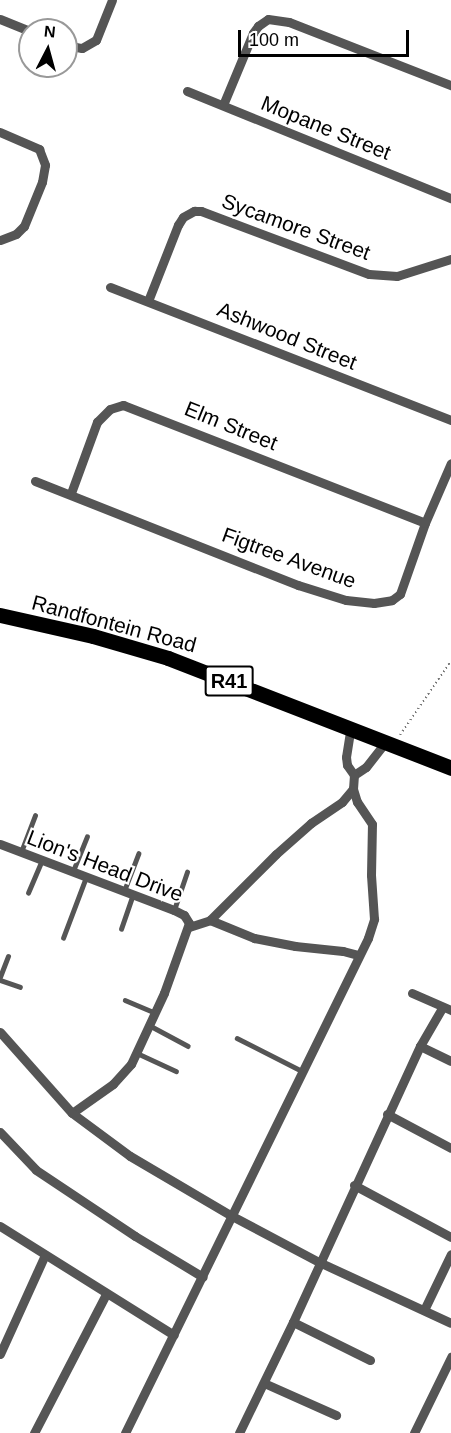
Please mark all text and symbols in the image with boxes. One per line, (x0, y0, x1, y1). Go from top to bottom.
north arrow (18, 18, 78, 78)
scale bar (241, 18, 412, 56)
text: N (43, 23, 56, 41)
text: 100 m (249, 30, 299, 50)
street label: Mopane Street (257, 91, 395, 165)
street label: Sycamore Street (218, 188, 374, 266)
street label: Ashwood Street (214, 297, 360, 375)
street label: Elm Street (181, 396, 281, 456)
street label: Figtree Avenue (218, 522, 360, 594)
street label: Randfontein Road (29, 590, 199, 658)
road number: R41 (204, 664, 254, 698)
street label: Lion's Head Drive (23, 825, 187, 907)

